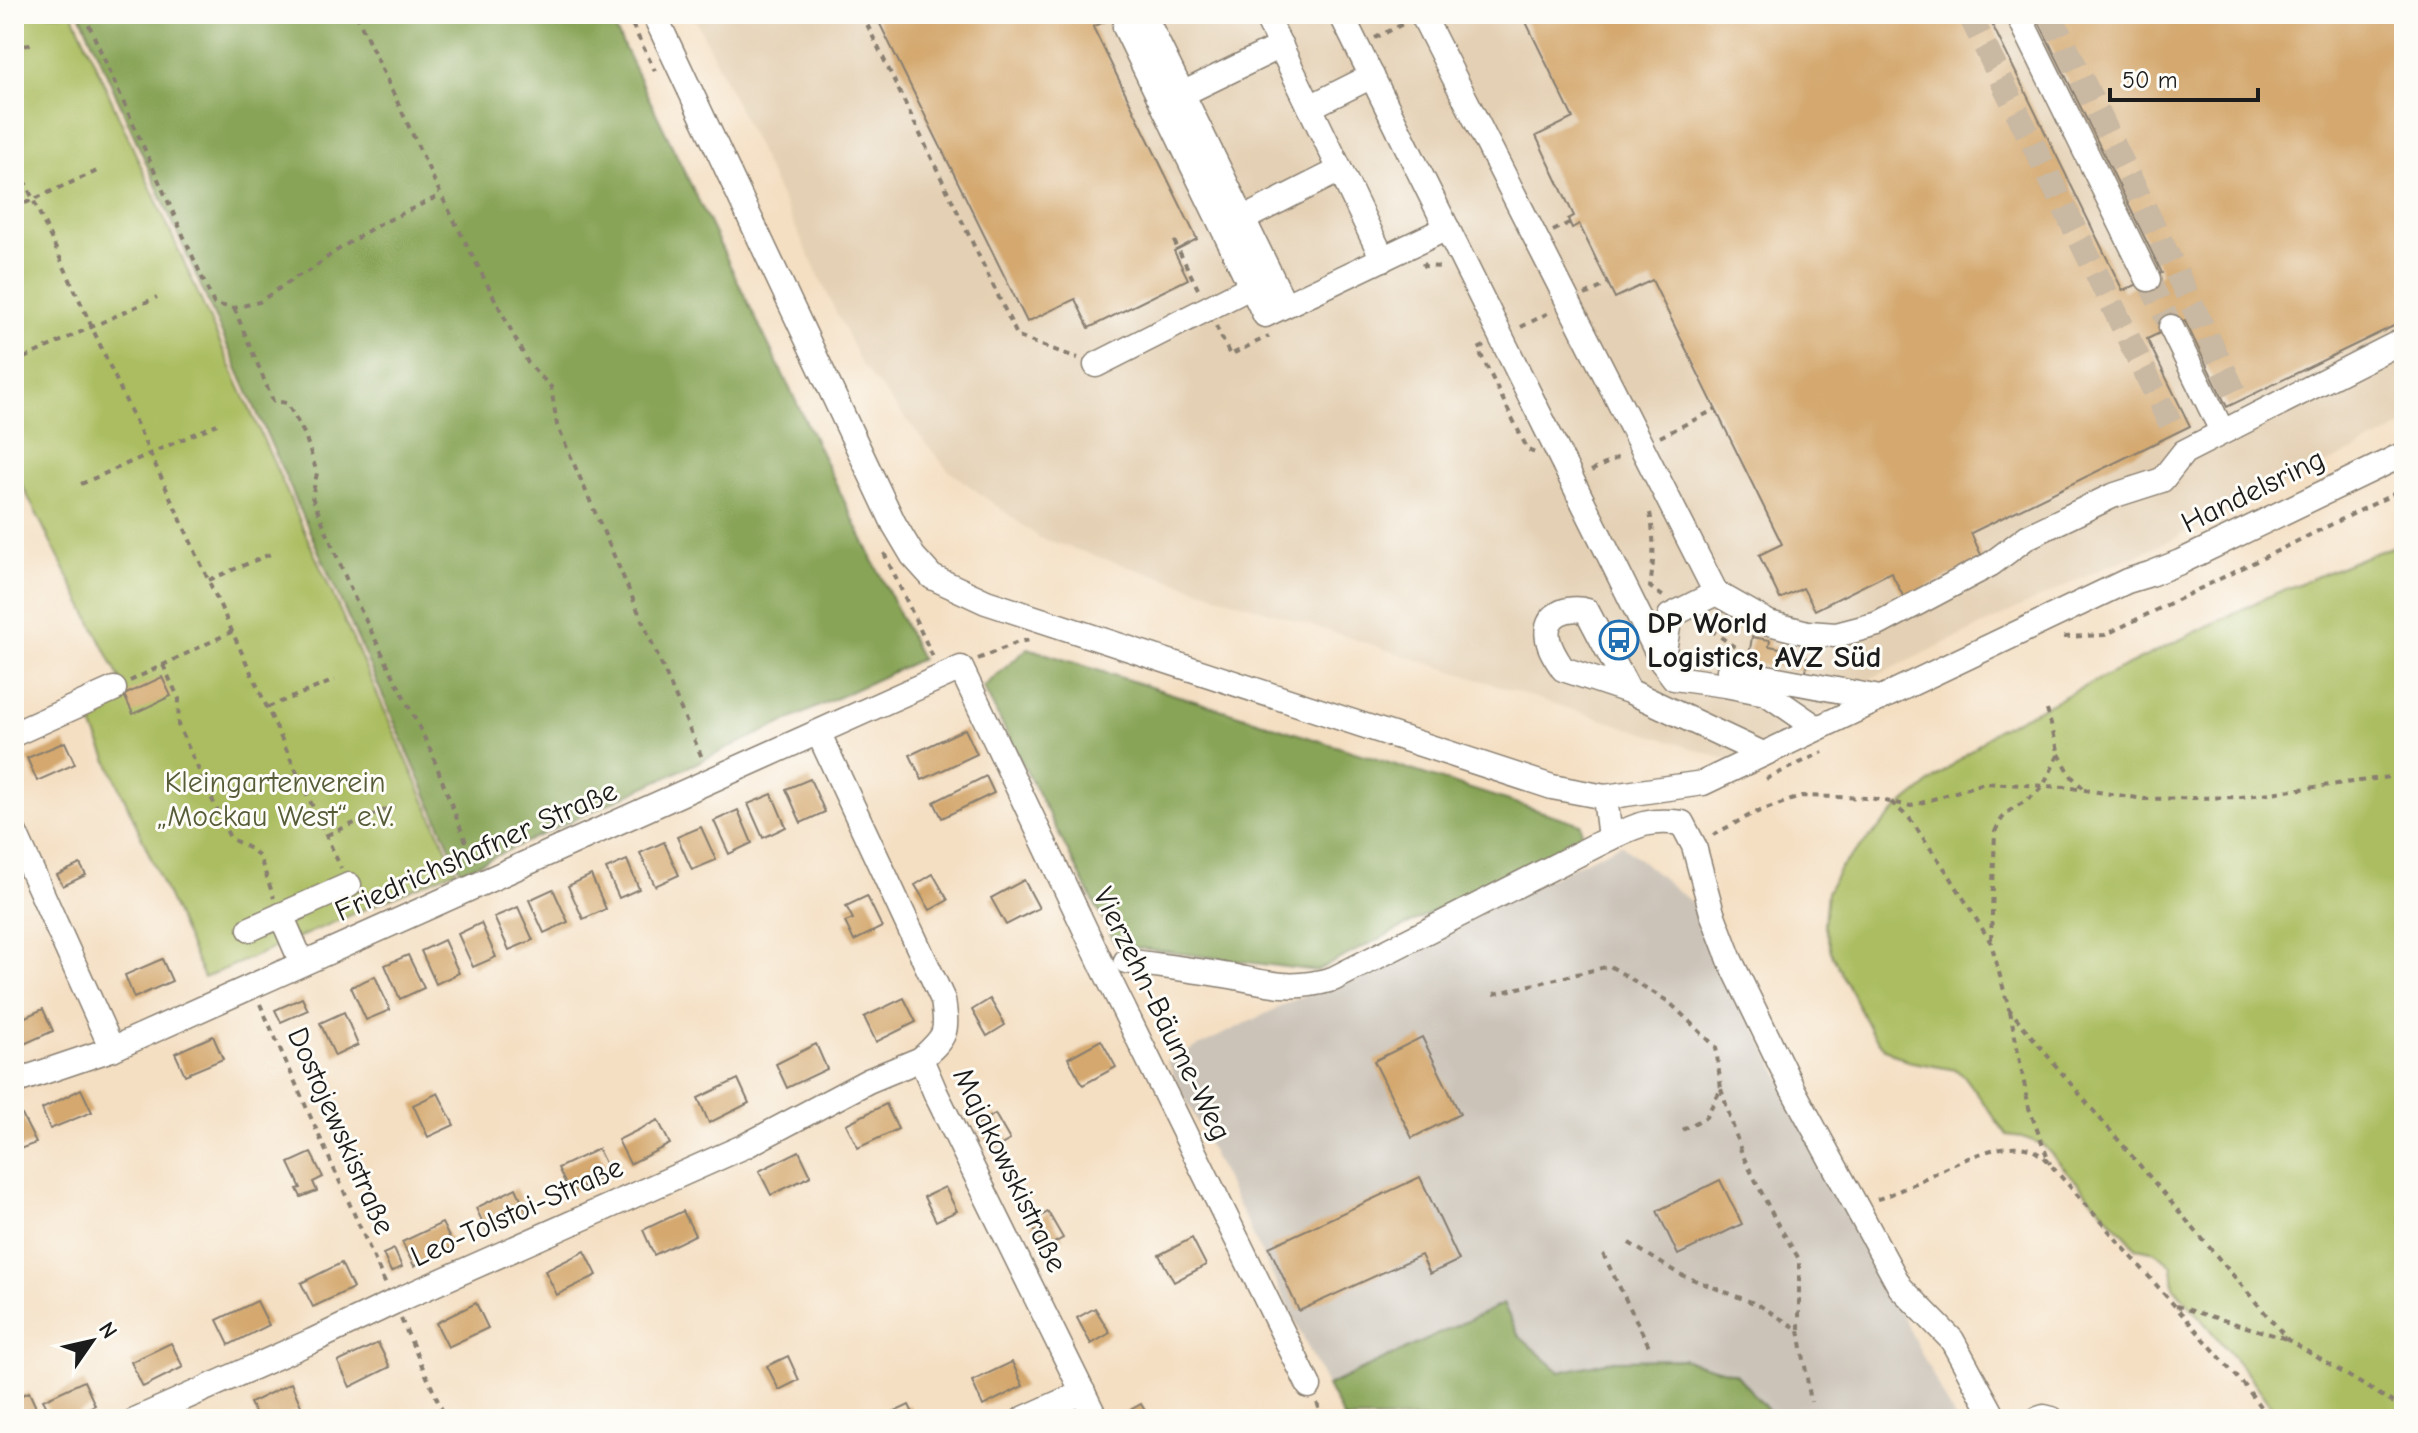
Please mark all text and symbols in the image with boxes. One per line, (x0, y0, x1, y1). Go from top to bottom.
scale bar (2110, 52, 2258, 102)
text: 50 m (2122, 66, 2178, 94)
street label: Handelsring (2176, 441, 2330, 541)
place label: DP World Logistics, AVZ Süd (1647, 606, 1881, 675)
bus stop icon: DP World Logistics, AVZ Süd (1598, 619, 1640, 661)
park label: Kleingartenverein „Mockau West“ e.V. (156, 765, 394, 834)
street label: Friedrichshafner Straße (330, 773, 622, 929)
street label: Vierzehn-Bäume-Weg (1086, 882, 1238, 1146)
street label: Dostojewskistraße (280, 1022, 402, 1240)
street label: Majakowskistraße (945, 1062, 1075, 1278)
street label: Leo-Tolstoi-Straße (405, 1150, 629, 1274)
north arrow (52, 1301, 132, 1381)
text: N (93, 1317, 123, 1344)

